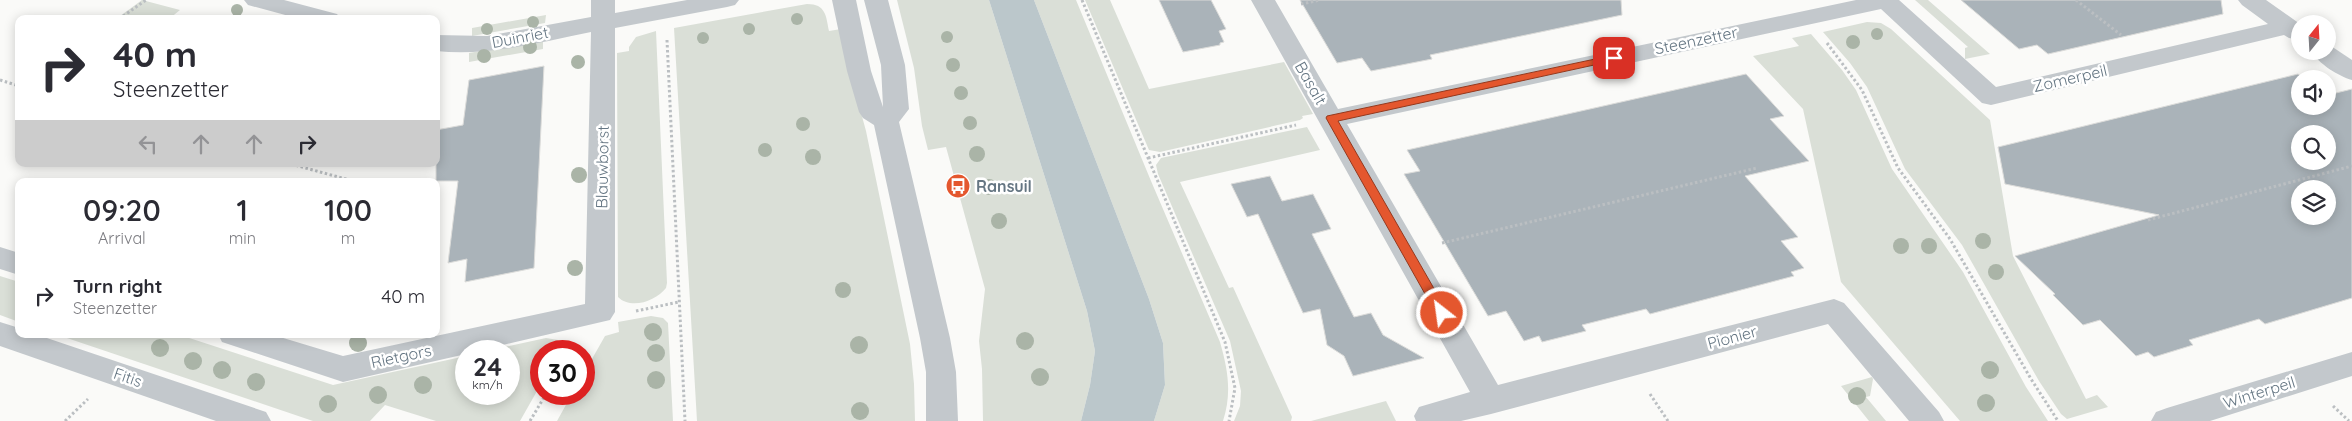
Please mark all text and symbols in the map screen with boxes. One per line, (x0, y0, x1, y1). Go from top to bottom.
north arrow (2291, 15, 2336, 60)
map controls (2291, 15, 2336, 225)
street label: Steenzetter (1653, 21, 1739, 59)
street label: Duinriet (490, 22, 550, 52)
text: 40 m (113, 32, 197, 76)
icon: right (30, 35, 95, 100)
pin (1593, 37, 1635, 79)
icon: arrive (1600, 44, 1628, 72)
street label: Basalt (1291, 58, 1331, 108)
street label: Zomerpeil (2031, 60, 2109, 96)
button: sound (2291, 70, 2336, 115)
text: Steenzetter (113, 75, 229, 103)
street label: Blauwborst (591, 125, 613, 209)
button: search (2291, 125, 2336, 170)
icon: left (134, 130, 162, 158)
icon: ahead (187, 130, 215, 158)
icon: ahead (240, 130, 268, 158)
icon: right (293, 130, 321, 158)
bus stop icon: Ransuil (945, 173, 971, 199)
place label: Ransuil (976, 176, 1032, 196)
button: layers (2291, 180, 2336, 225)
text: 09:20 (83, 191, 161, 229)
text: 1 (237, 191, 248, 229)
text: 100 (324, 191, 372, 229)
text: Arrival (98, 228, 146, 248)
text: min (229, 228, 256, 248)
text: m (341, 228, 355, 248)
text: Turn right (73, 274, 162, 298)
icon: right (30, 282, 58, 310)
text: 40 m (381, 284, 425, 308)
position arrow (1415, 286, 1467, 338)
text: Steenzetter (73, 298, 157, 318)
street label: Pionier (1705, 321, 1759, 353)
street label: Rietgors (369, 340, 433, 372)
speed limit sign: 30 (530, 340, 595, 405)
text: 24 (473, 351, 502, 382)
street label: Fitis (111, 363, 145, 391)
street label: Winterpeil (2220, 372, 2298, 412)
text: km/h (472, 377, 503, 392)

